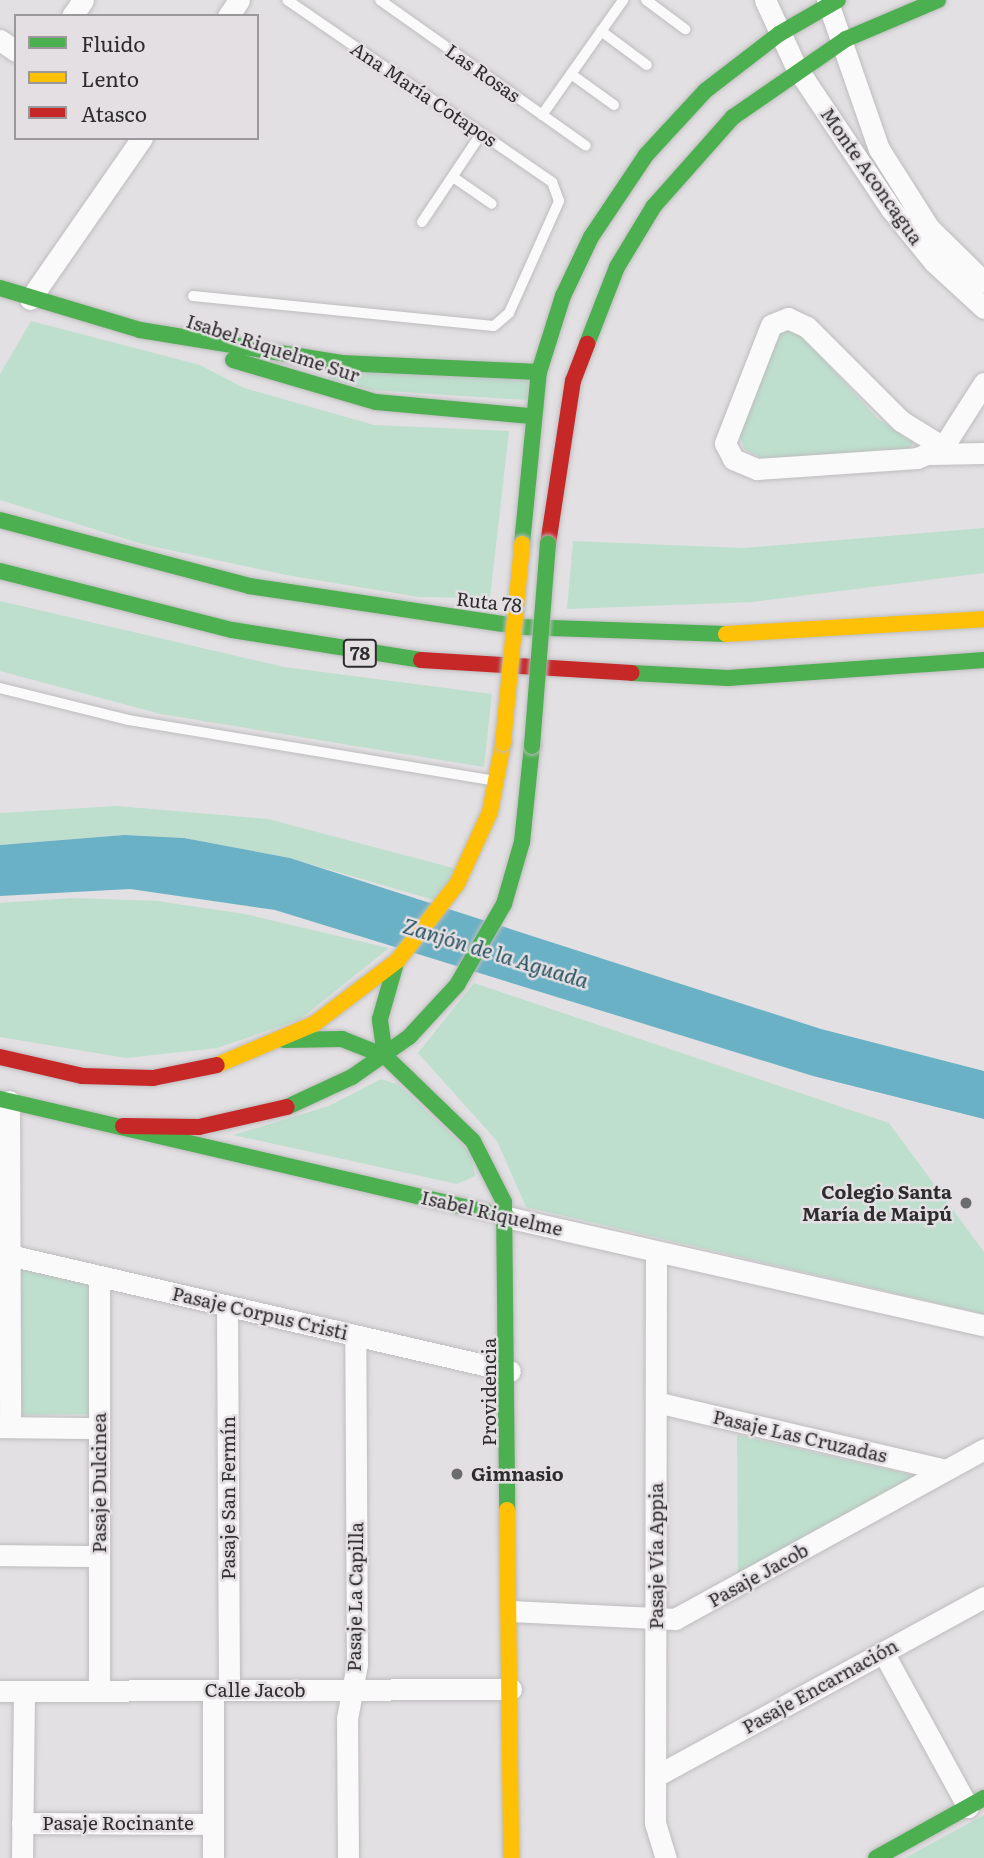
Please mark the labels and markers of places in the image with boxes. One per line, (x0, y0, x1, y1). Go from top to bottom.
place label: Colegio Santa María de Maipú (802, 1181, 952, 1225)
marker: Colegio Santa María de Maipú (958, 1195, 974, 1211)
place label: Gimnasio (471, 1463, 564, 1485)
marker: Gimnasio (449, 1466, 465, 1482)

